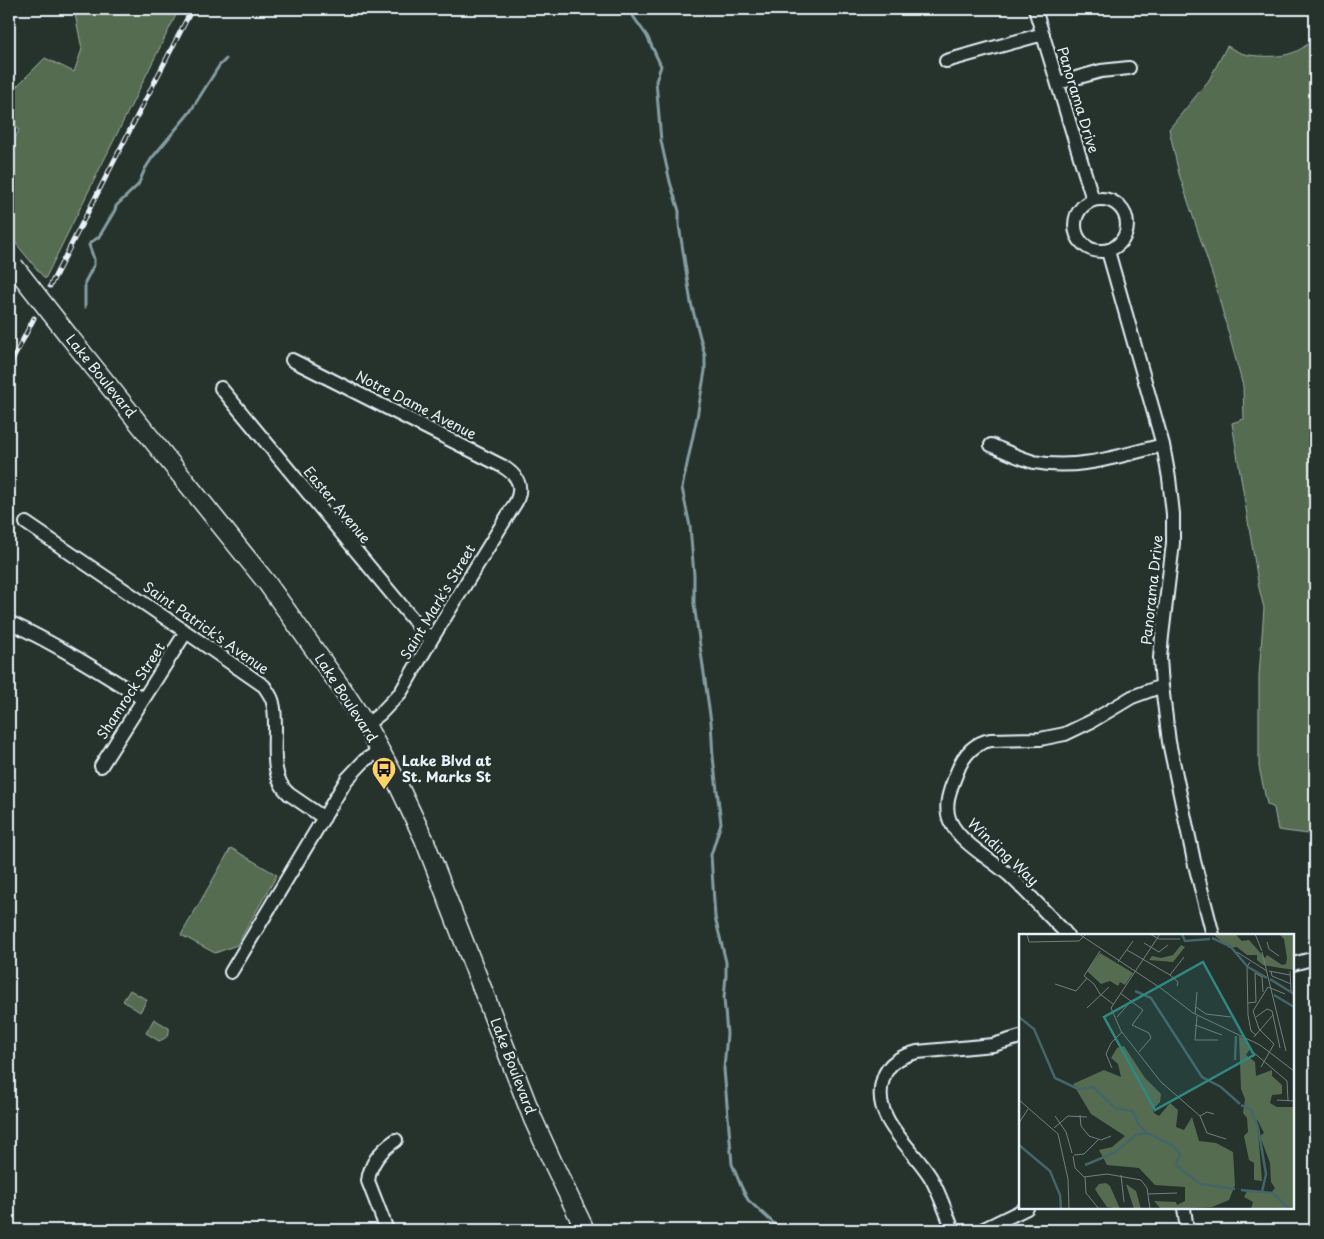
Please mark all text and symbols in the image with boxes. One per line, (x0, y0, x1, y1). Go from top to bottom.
street label: Panorama Drive (1052, 44, 1105, 156)
street label: Lake Boulevard (61, 329, 142, 422)
street label: Notre Dame Avenue (352, 365, 481, 444)
street label: Easter Avenue (299, 462, 376, 548)
street label: Panorama Drive (1135, 534, 1168, 646)
street label: Saint Mark's Street (395, 540, 480, 663)
street label: Saint Patrick's Avenue (139, 576, 274, 679)
street label: Shamrock Street (91, 638, 170, 743)
street label: Lake Boulevard (310, 649, 383, 747)
place label: Lake Blvd at St. Marks St (402, 750, 492, 787)
bus stop icon: Lake Blvd at St. Marks St (371, 756, 397, 790)
street label: Winding Way (963, 813, 1044, 890)
inset map (1019, 934, 1294, 1209)
street label: Lake Boulevard (485, 1014, 542, 1118)

